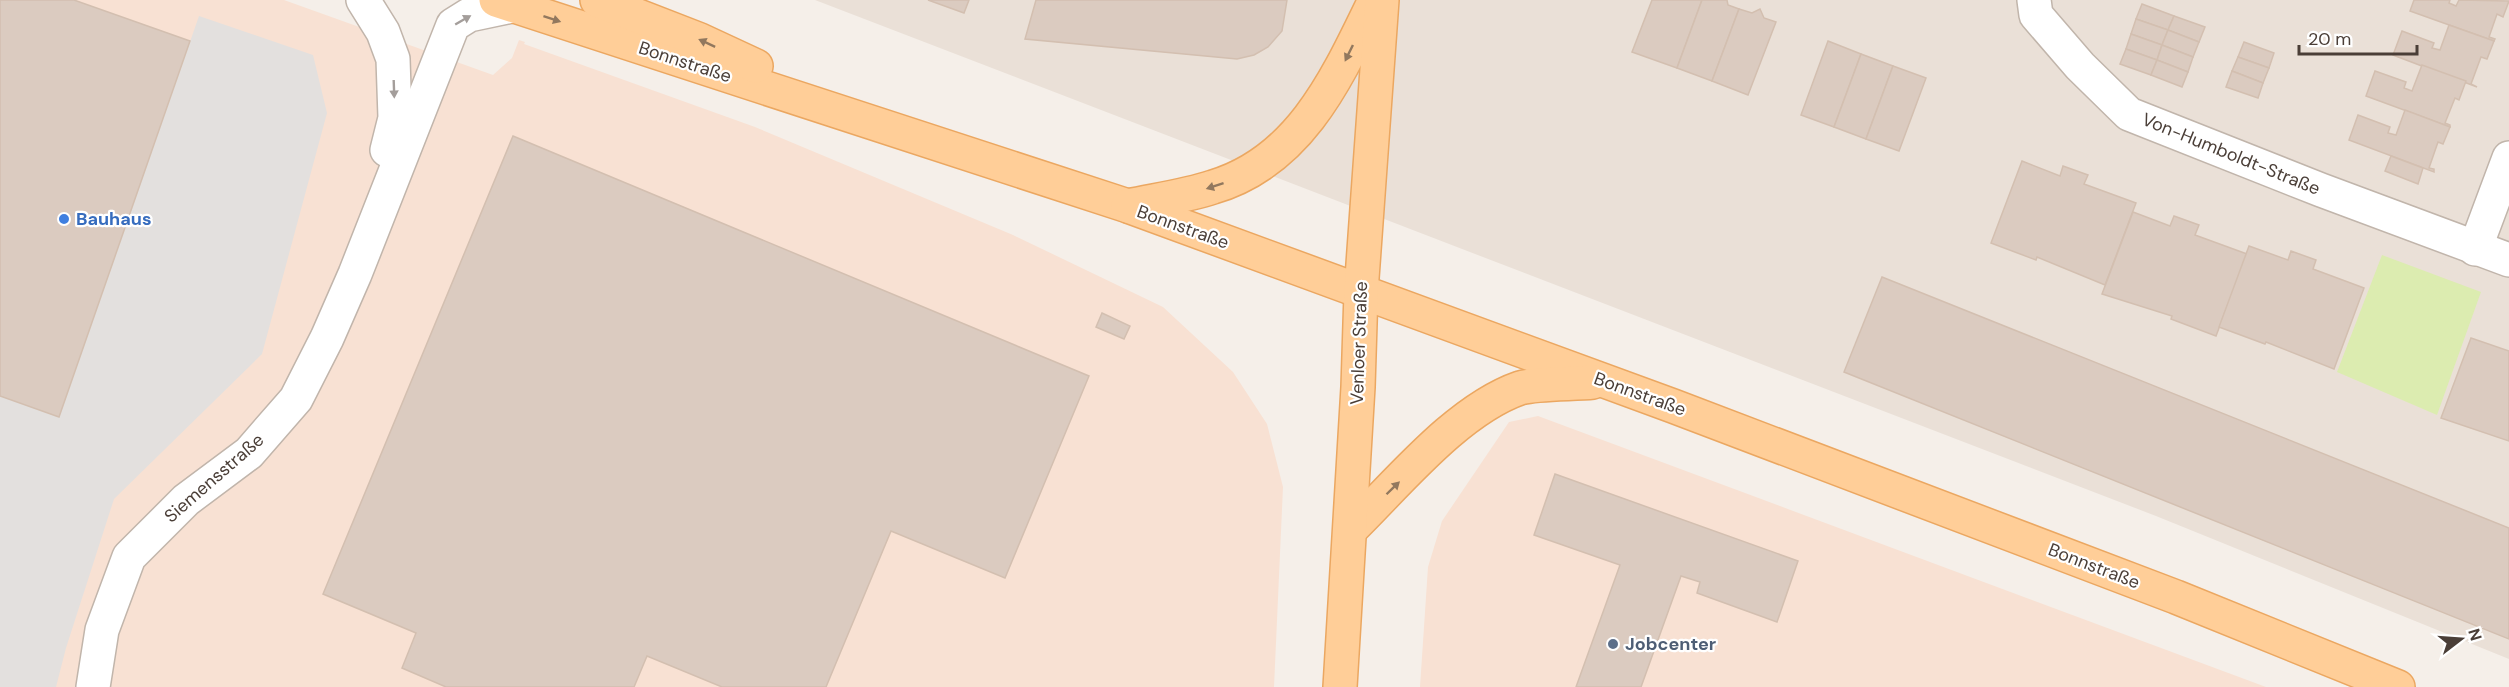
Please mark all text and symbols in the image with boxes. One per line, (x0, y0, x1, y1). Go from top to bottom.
one-way arrow (455, 14, 471, 25)
one-way arrow (543, 14, 561, 24)
scale bar (2299, 18, 2418, 56)
text: 20 m (2308, 27, 2351, 51)
street label: Bonnstraße (636, 36, 734, 88)
one-way arrow (698, 39, 715, 48)
one-way arrow (1344, 44, 1354, 61)
one-way arrow (390, 79, 399, 98)
street label: Von-Humboldt-Straße (2138, 107, 2324, 201)
one-way arrow (1206, 182, 1224, 191)
street label: Bonnstraße (1134, 199, 1232, 255)
place label: Bauhaus (76, 207, 151, 231)
marker: Bauhaus (57, 212, 71, 226)
street label: Venloer Straße (1345, 281, 1373, 405)
street label: Bonnstraße (1591, 366, 1689, 422)
street label: Siemensstraße (159, 428, 269, 528)
one-way arrow (1385, 481, 1400, 495)
street label: Bonnstraße (2045, 538, 2143, 594)
north arrow (2431, 609, 2491, 669)
text: N (2463, 626, 2487, 643)
place label: Jobcenter (1625, 632, 1716, 656)
marker: Jobcenter (1606, 637, 1620, 651)

